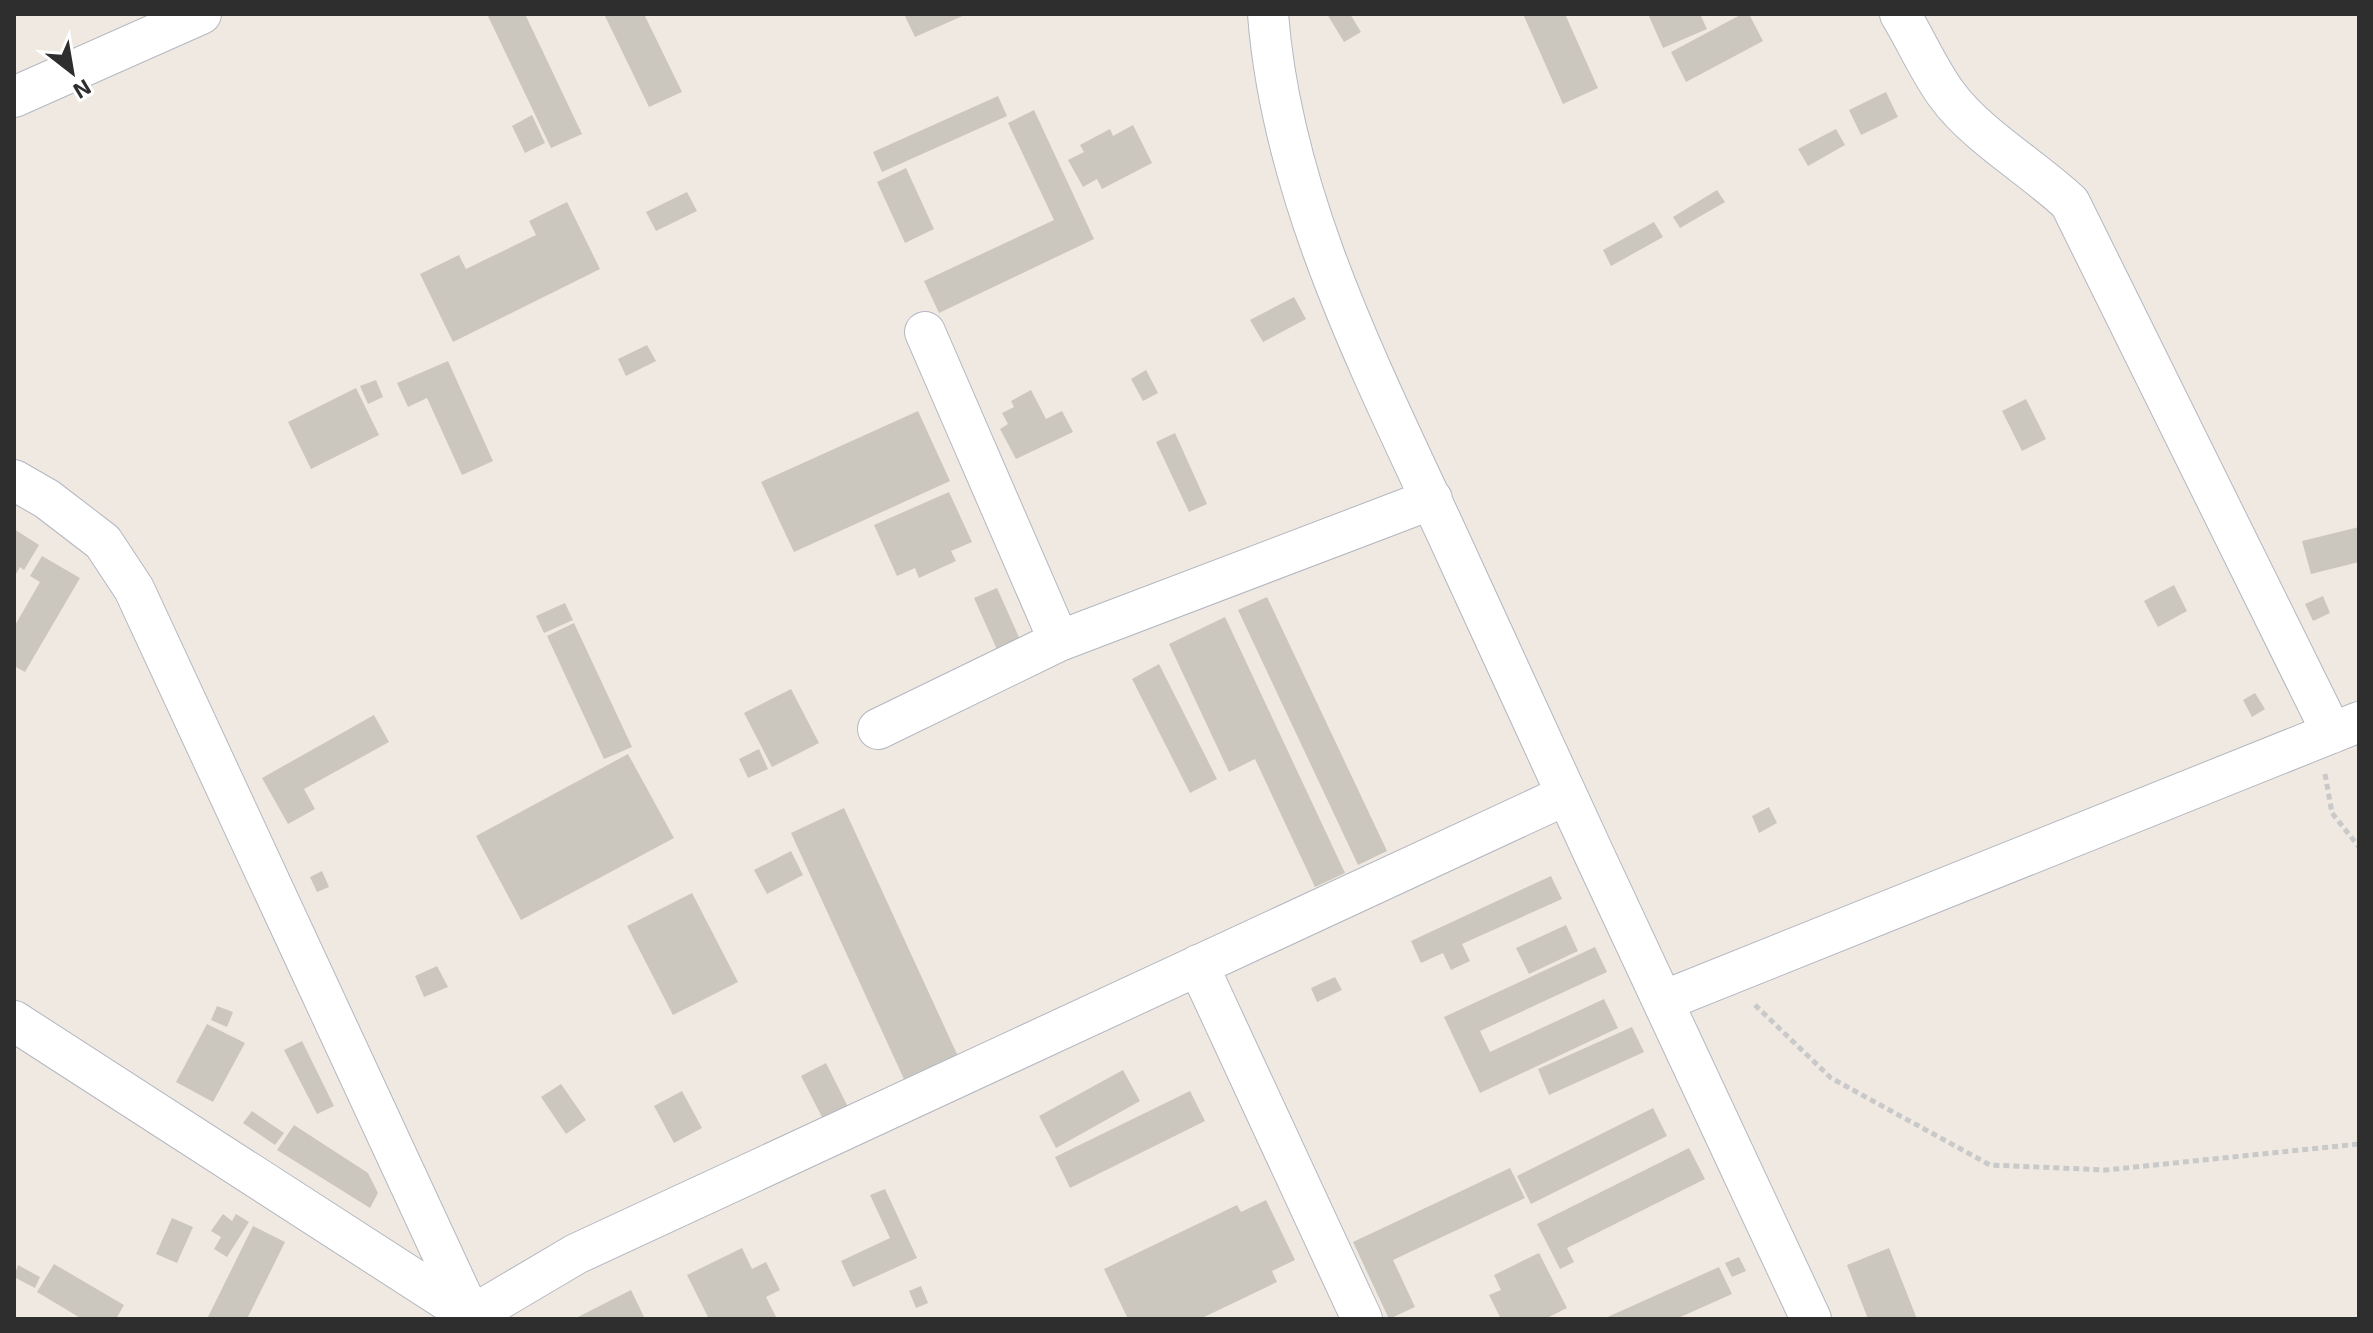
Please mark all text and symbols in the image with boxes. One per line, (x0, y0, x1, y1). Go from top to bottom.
north arrow (32, 32, 112, 112)
text: N (69, 75, 96, 105)

